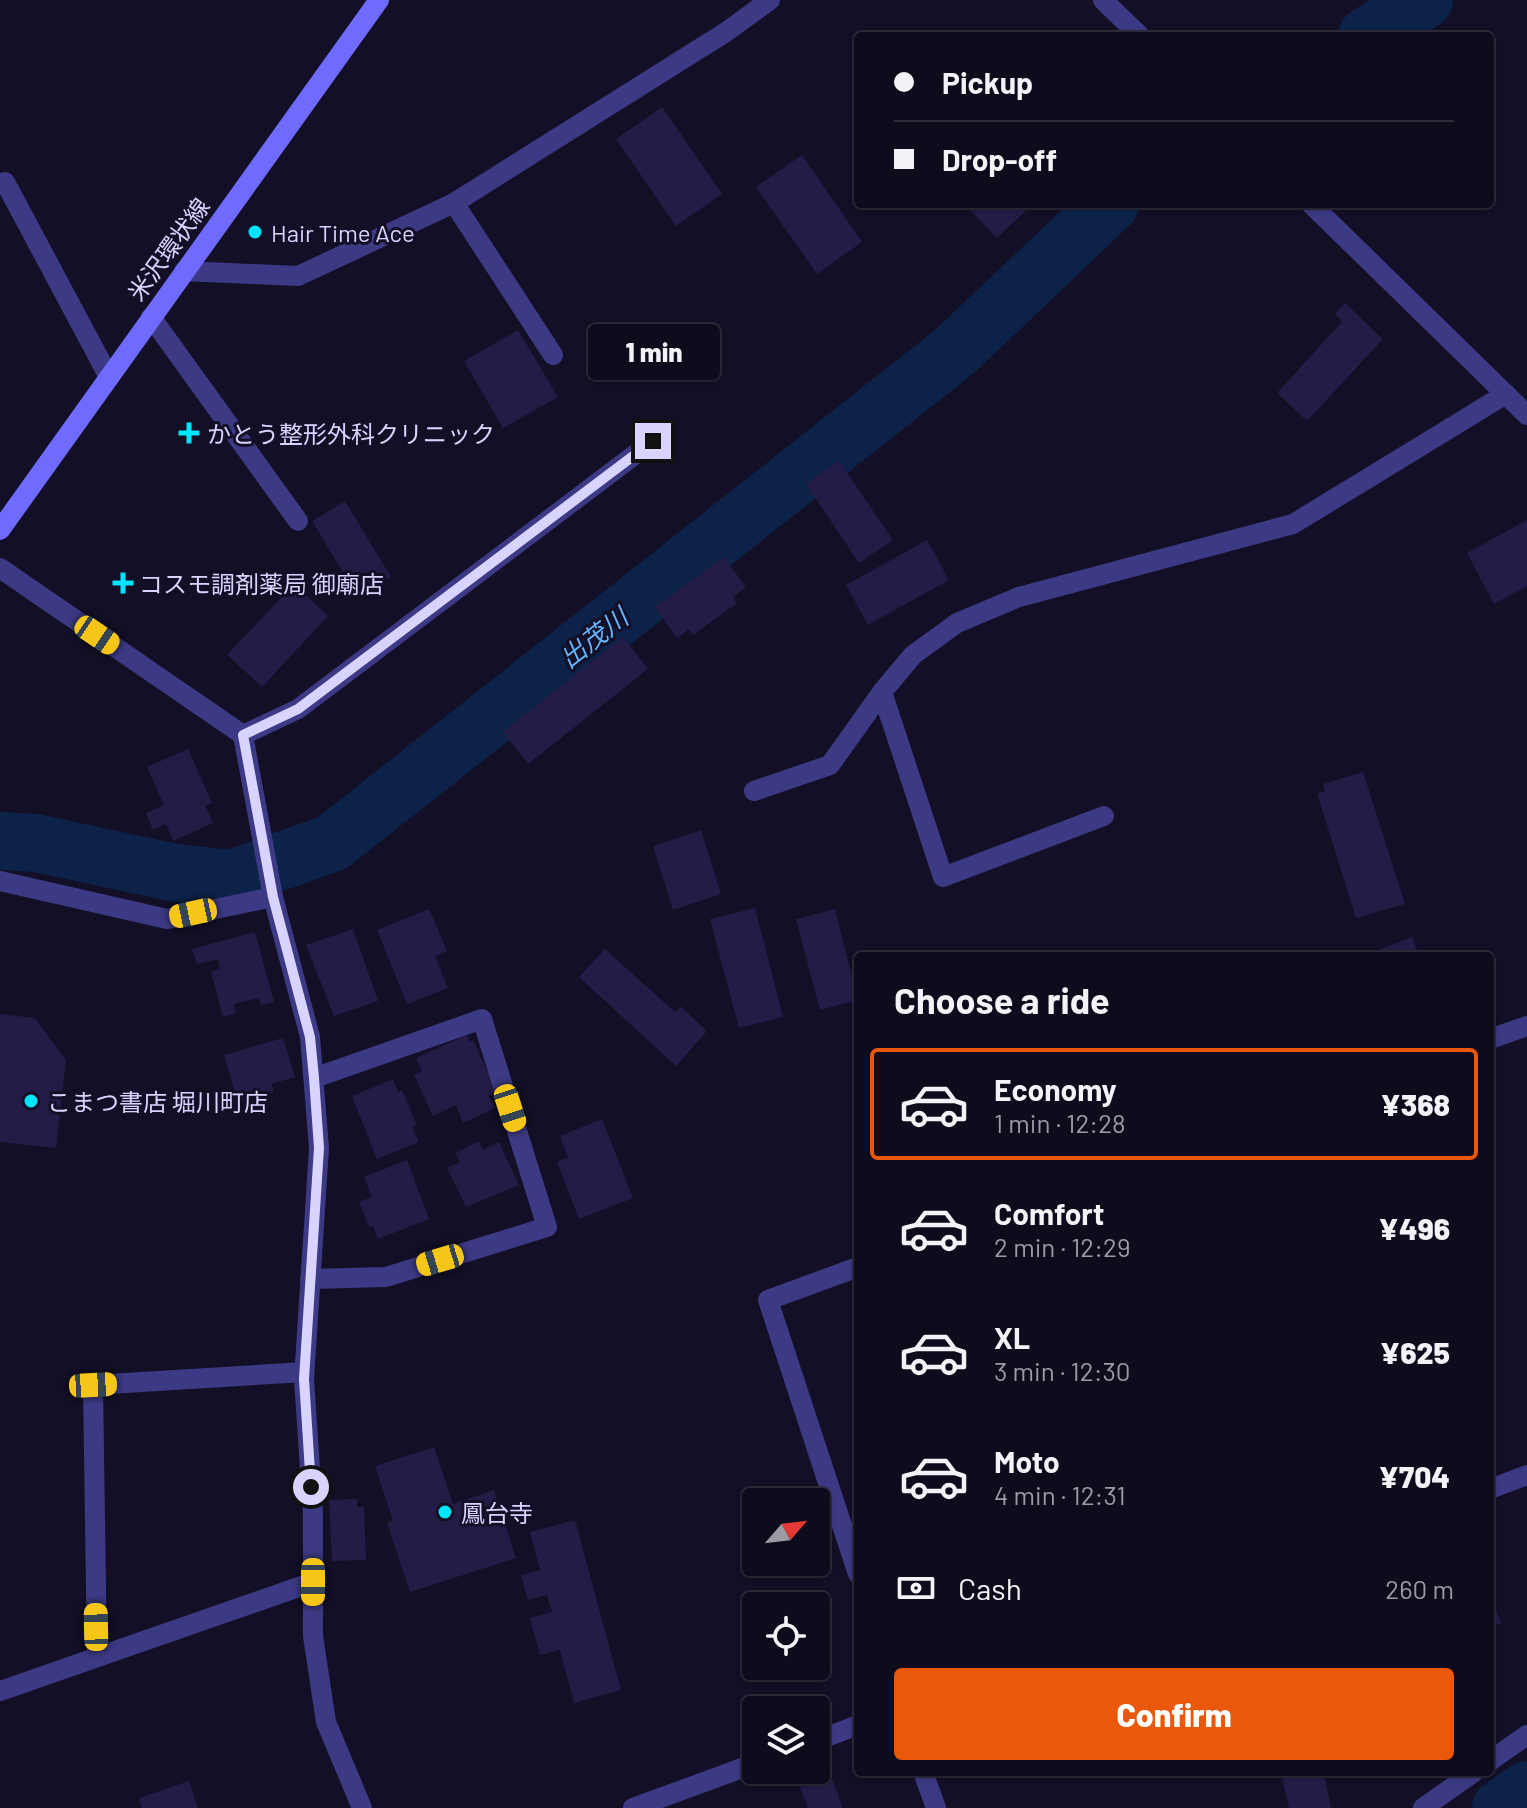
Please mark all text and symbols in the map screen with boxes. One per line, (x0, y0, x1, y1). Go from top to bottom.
text: Pickup (942, 64, 1033, 100)
text: Drop-off (942, 141, 1057, 177)
street label: 米沢環状線 (121, 192, 215, 306)
place label: Hair Time Ace (271, 218, 415, 247)
marker: Hair Time Ace (246, 223, 264, 241)
callout: 1 min (587, 325, 719, 381)
text: 1 min (625, 336, 683, 367)
place label: かとう整形外科クリニック (207, 419, 495, 448)
marker: かとう整形外科クリニック (178, 422, 200, 444)
route end (635, 423, 671, 459)
place label: コスモ調剤薬局 御廟店 (139, 569, 384, 598)
marker: コスモ調剤薬局 御廟店 (114, 574, 132, 592)
water label: 出茂川 (553, 599, 636, 673)
car (70, 612, 124, 658)
car (167, 896, 219, 930)
text: Choose a ride (894, 978, 1110, 1021)
icon: car (898, 1068, 970, 1140)
text: Economy (994, 1071, 1117, 1107)
car (491, 1081, 529, 1135)
text: ¥368 (1380, 1086, 1450, 1122)
place label: こまつ書店 堀川町店 (47, 1087, 268, 1116)
marker: こまつ書店 堀川町店 (22, 1092, 40, 1110)
text: 1 min · 12:28 (994, 1107, 1126, 1138)
icon: car (898, 1192, 970, 1264)
text: Comfort (994, 1195, 1104, 1231)
text: ¥496 (1378, 1210, 1450, 1246)
text: 2 min · 12:29 (994, 1231, 1130, 1262)
car (414, 1242, 466, 1278)
icon: car (898, 1316, 970, 1388)
text: XL (994, 1319, 1030, 1355)
text: ¥625 (1380, 1334, 1450, 1370)
text: 3 min · 12:30 (994, 1355, 1131, 1386)
car (68, 1372, 118, 1398)
icon: car (898, 1440, 970, 1512)
text: Moto (994, 1443, 1060, 1479)
text: ¥704 (1378, 1458, 1450, 1494)
route start (293, 1469, 329, 1505)
text: 4 min · 12:31 (994, 1479, 1126, 1510)
north arrow (742, 1488, 830, 1576)
map controls (742, 1488, 830, 1784)
place label: 鳳台寺 (461, 1498, 533, 1527)
marker: 鳳台寺 (436, 1503, 454, 1521)
car (301, 1558, 325, 1606)
icon: cash (894, 1566, 938, 1610)
text: Cash (958, 1570, 1022, 1606)
text: 260 m (1385, 1573, 1454, 1604)
button: locate (742, 1592, 830, 1680)
car (84, 1603, 108, 1651)
button: Confirm (894, 1668, 1454, 1760)
button: layers (742, 1696, 830, 1784)

